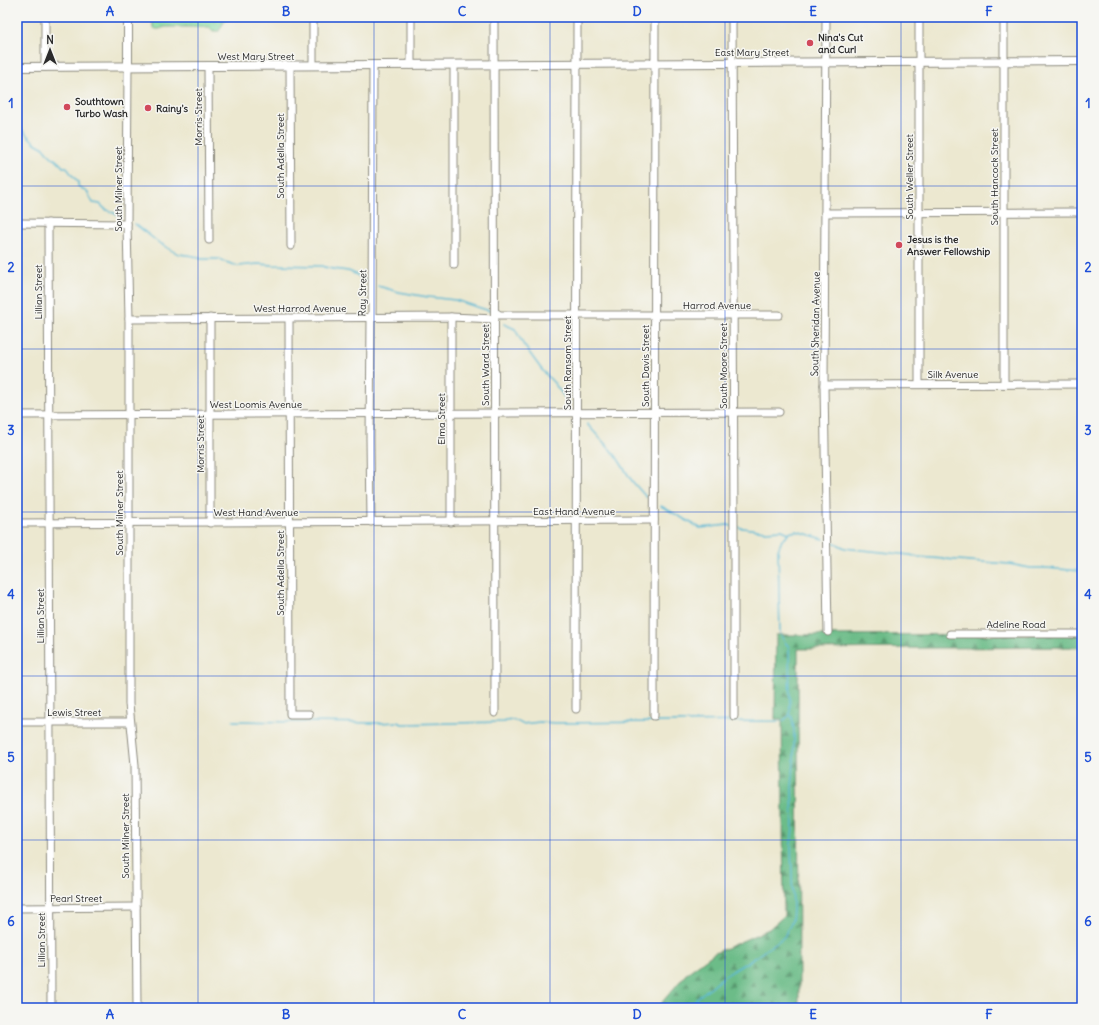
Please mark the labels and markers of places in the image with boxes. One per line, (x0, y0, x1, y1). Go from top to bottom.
place label: Nina's Cut and Curl (818, 31, 864, 56)
marker: Nina's Cut and Curl (805, 38, 815, 48)
place label: Southtown Turbo Wash (75, 95, 128, 120)
marker: Southtown Turbo Wash (62, 102, 72, 112)
place label: Rainy's (156, 102, 189, 115)
marker: Rainy's (143, 103, 153, 113)
place label: Jesus is the Answer Fellowship (907, 233, 990, 258)
marker: Jesus is the Answer Fellowship (894, 240, 904, 250)

